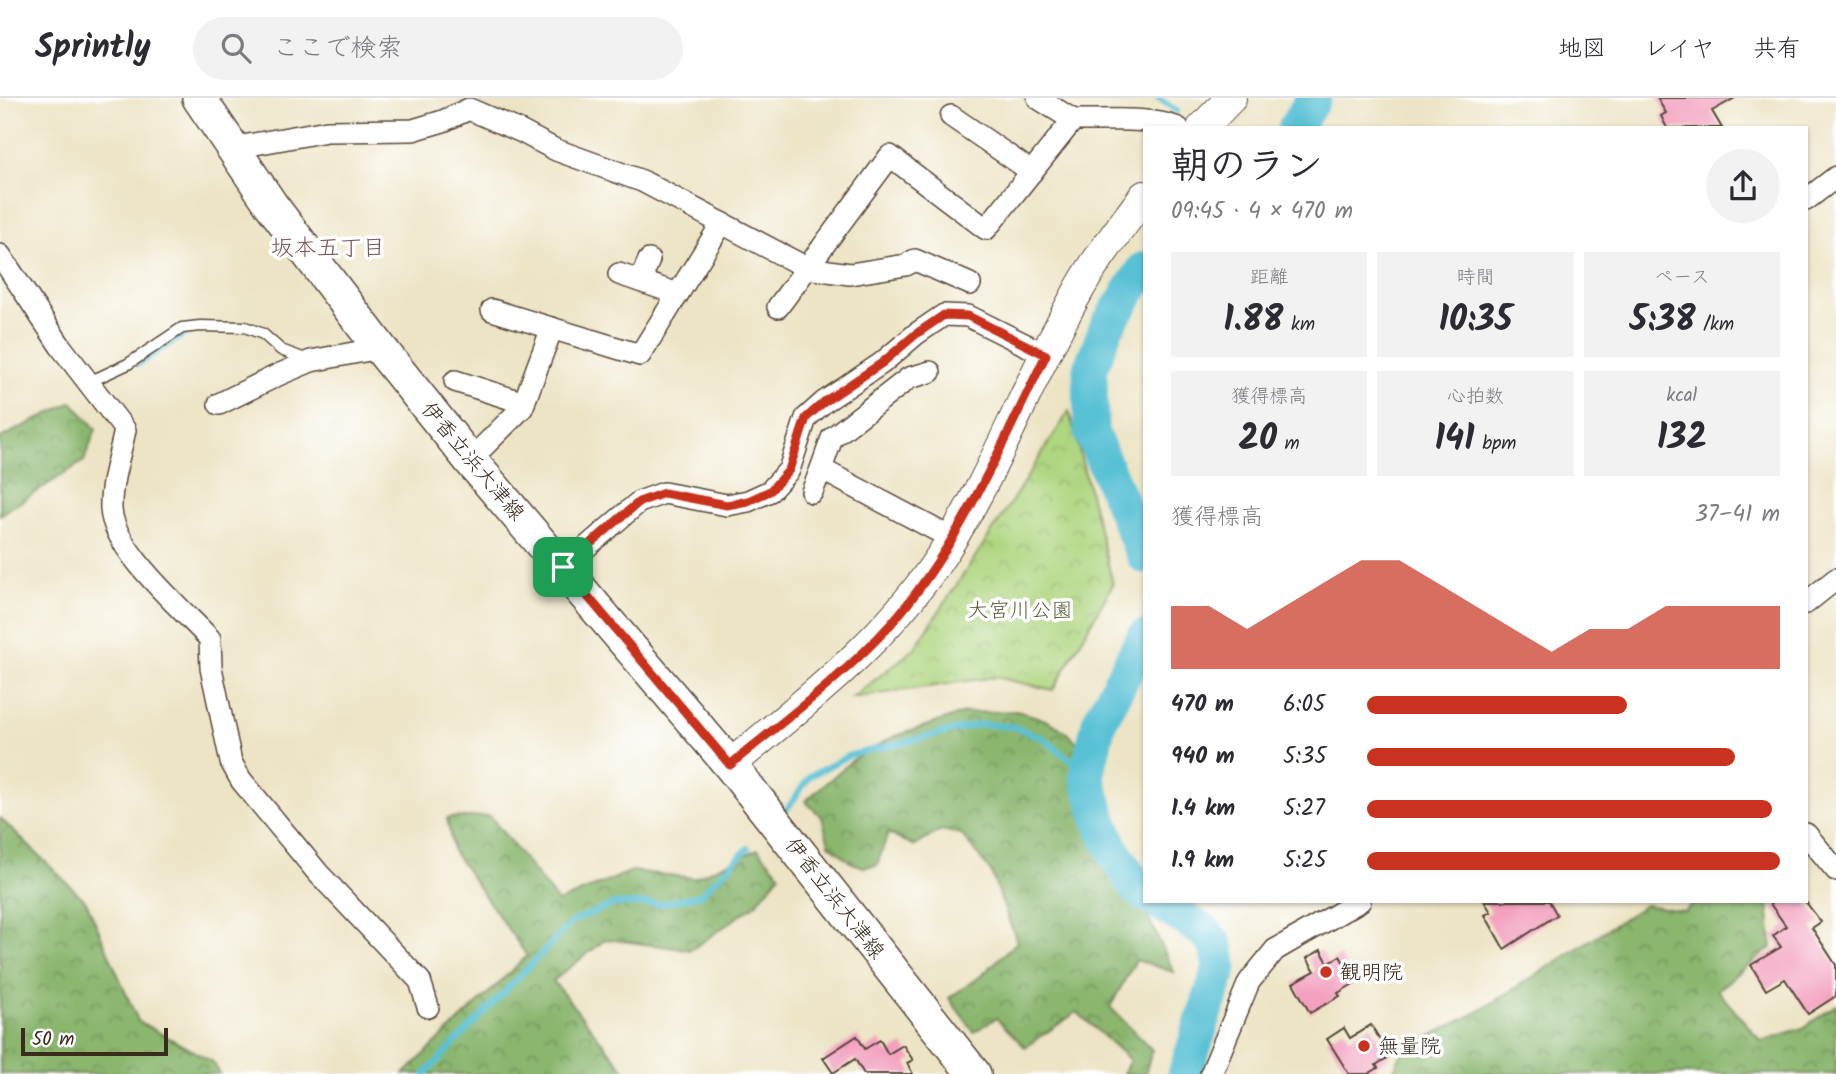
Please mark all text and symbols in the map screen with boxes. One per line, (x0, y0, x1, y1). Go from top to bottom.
search box (193, 17, 683, 80)
text: Sprintly (35, 22, 151, 75)
text: ここで検索 (273, 28, 403, 70)
icon: search (217, 29, 255, 67)
text: 地図 (1558, 30, 1606, 69)
text: レイヤ (1644, 30, 1715, 69)
text: 共有 (1753, 30, 1801, 69)
text: 朝のラン (1171, 138, 1323, 198)
button: share (1706, 149, 1780, 223)
text: 09:45 · 4 × 470 m (1171, 194, 1353, 230)
district label: 坂本五丁目 (271, 231, 386, 267)
text: 距離 (1250, 263, 1288, 293)
text: 時間 (1456, 263, 1495, 293)
text: ペース (1654, 263, 1710, 293)
text: 1.88 (1223, 293, 1283, 349)
text: 10:35 (1438, 293, 1512, 349)
text: 5:38 (1630, 293, 1696, 349)
text: km (1283, 310, 1315, 340)
text: /km (1696, 310, 1734, 340)
text: kcal (1666, 381, 1697, 411)
text: 獲得標高 (1231, 382, 1307, 412)
text: 心拍数 (1447, 382, 1504, 412)
street label: 伊香立浜大津線 (412, 395, 532, 529)
text: 132 (1657, 411, 1707, 467)
text: 20 (1239, 412, 1277, 468)
text: 141 (1434, 412, 1475, 468)
text: m (1277, 429, 1300, 459)
text: bpm (1475, 429, 1517, 459)
text: 37–41 m (1695, 497, 1780, 533)
text: 獲得標高 (1171, 500, 1263, 536)
pin (533, 537, 593, 597)
icon: arrive (544, 548, 582, 586)
park label: 大宮川公園 (968, 595, 1073, 628)
text: 470 m (1171, 687, 1234, 723)
text: 6:05 (1283, 687, 1325, 723)
text: 940 m (1171, 739, 1235, 775)
text: 5:35 (1283, 739, 1327, 775)
text: 1.4 km (1171, 791, 1235, 827)
text: 5:27 (1283, 791, 1325, 827)
street label: 伊香立浜大津線 (776, 831, 892, 967)
text: 1.9 km (1171, 843, 1234, 879)
text: 5:25 (1283, 843, 1327, 879)
place label: 観明院 (1340, 957, 1403, 990)
marker: 観明院 (1318, 964, 1334, 980)
scale bar (21, 1025, 168, 1057)
text: 50 m (32, 1025, 74, 1055)
place label: 無量院 (1378, 1031, 1441, 1064)
marker: 無量院 (1356, 1038, 1372, 1054)

